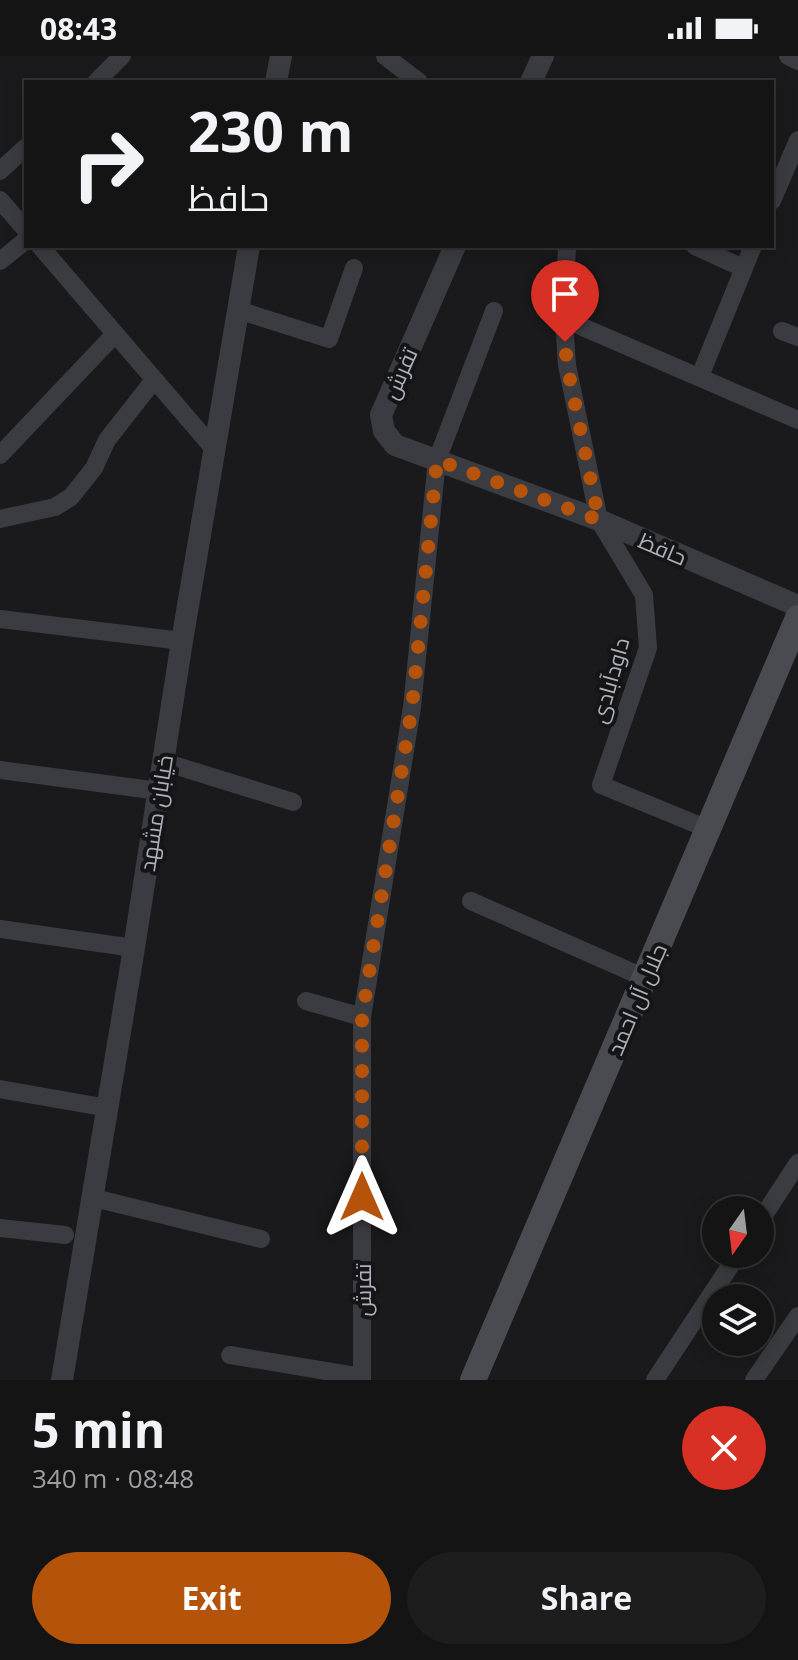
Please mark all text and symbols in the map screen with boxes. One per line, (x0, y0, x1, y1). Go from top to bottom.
text: 08:43 (40, 8, 117, 49)
text: 230 m (188, 92, 354, 168)
icon: right (56, 112, 160, 216)
text: حافظ (188, 173, 269, 222)
pin (531, 260, 599, 342)
icon: arrive (543, 272, 587, 316)
street label: تفرش (374, 343, 424, 403)
street label: حافظ (634, 525, 692, 571)
street label: داودآبادی (582, 634, 636, 726)
street label: خیابان مشهد (131, 753, 179, 873)
street label: جلال آل احمد (599, 939, 673, 1059)
position arrow (320, 1155, 404, 1239)
north arrow (702, 1196, 774, 1268)
map controls (702, 1196, 774, 1356)
street label: تفرش (347, 1263, 377, 1317)
button: layers (702, 1284, 774, 1356)
text: 5 min (32, 1397, 165, 1462)
button: close (682, 1406, 766, 1490)
text: 340 m · 08:48 (32, 1460, 194, 1496)
button: Exit (32, 1552, 391, 1644)
button: Share (407, 1552, 766, 1644)

